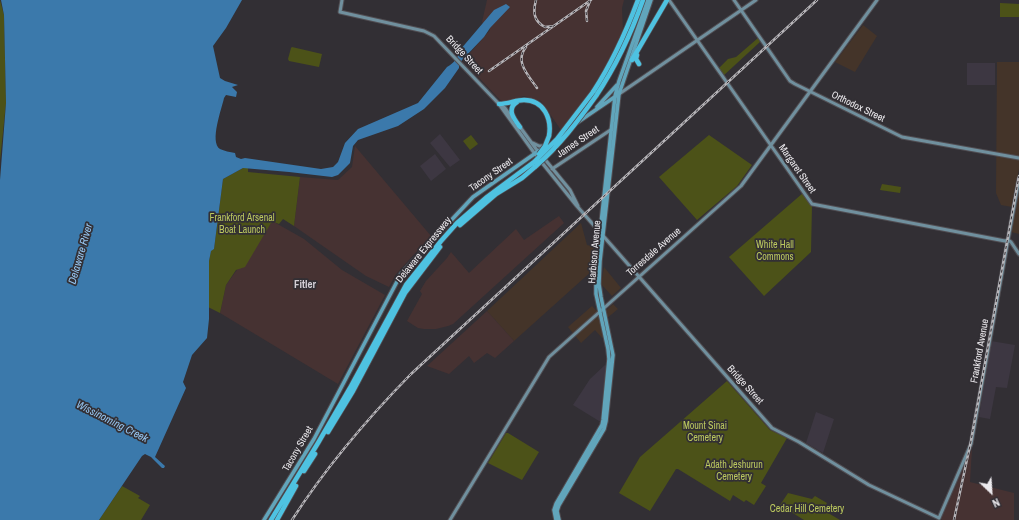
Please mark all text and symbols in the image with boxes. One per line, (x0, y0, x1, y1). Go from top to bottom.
street label: Bridge Street (443, 33, 485, 77)
street label: Orthodox Street (829, 89, 887, 125)
street label: James Street (555, 124, 601, 160)
street label: Margaret Street (776, 142, 818, 196)
street label: Tacony Street (467, 156, 515, 194)
park label: Frankford Arsenal Boat Launch (209, 212, 275, 236)
street label: Delaware Expressway (394, 215, 454, 285)
street label: Harbison Avenue (586, 220, 604, 284)
water label: Delaware River (66, 222, 96, 286)
street label: Torresdale Avenue (624, 225, 684, 279)
park label: White Hall Commons (756, 239, 794, 262)
district label: Fitler (294, 278, 316, 292)
street label: Frankford Avenue (968, 318, 992, 384)
street label: Bridge Street (724, 363, 766, 407)
water label: Wissinoming Creek (74, 398, 150, 446)
park label: Mount Sinai Cemetery (683, 420, 727, 444)
street label: Tacony Street (280, 424, 316, 474)
park label: Adath Jeshurun Cemetery (705, 459, 763, 482)
north arrow (971, 472, 1011, 512)
text: N (990, 495, 1002, 511)
park label: Cedar Hill Cemetery (770, 503, 844, 515)

